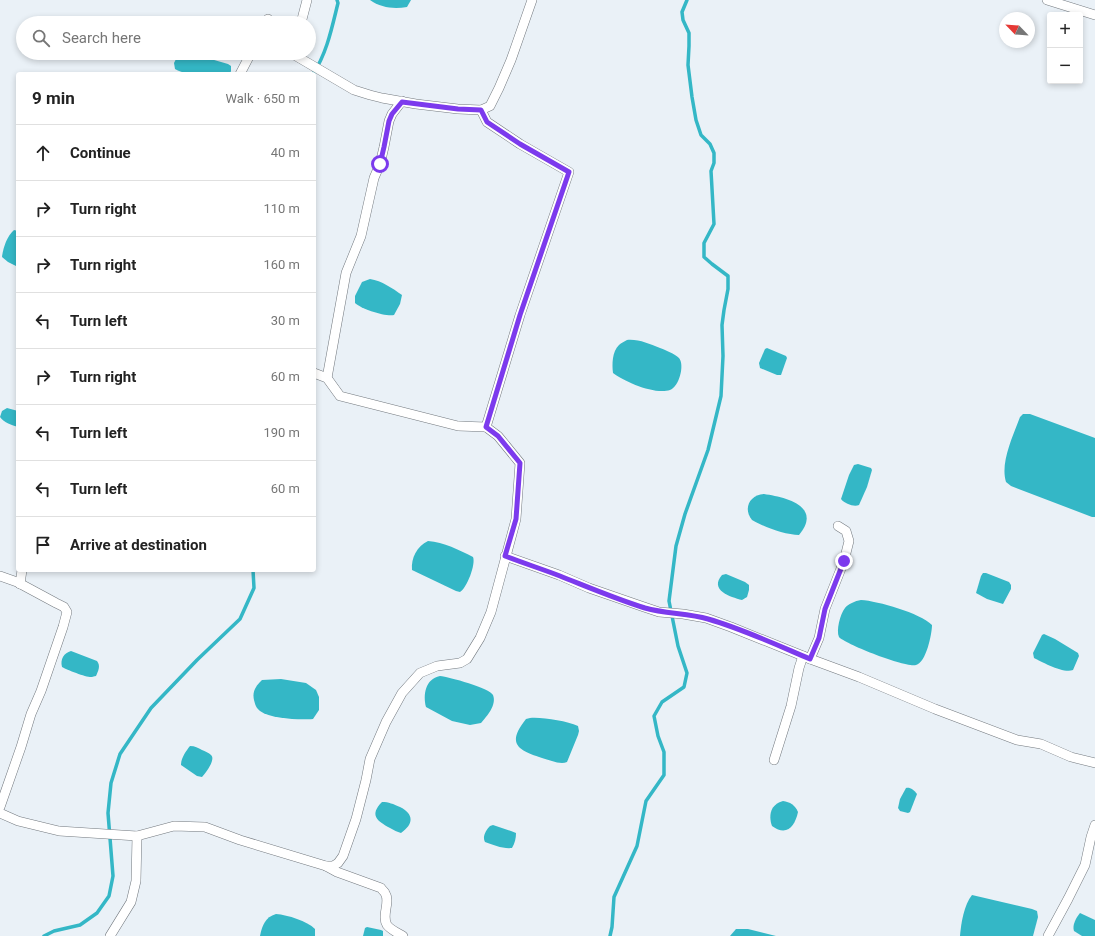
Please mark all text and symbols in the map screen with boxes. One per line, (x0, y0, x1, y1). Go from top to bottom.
north arrow (999, 12, 1035, 48)
map controls (1047, 12, 1083, 84)
button: + (1047, 12, 1083, 48)
search box (16, 16, 316, 60)
icon: search (30, 27, 52, 49)
text: Search here (62, 29, 141, 47)
button: − (1047, 48, 1083, 84)
text: 9 min (32, 88, 75, 108)
text: Walk · 650 m (225, 91, 300, 106)
icon: ahead (32, 142, 54, 164)
text: Continue (70, 144, 131, 162)
text: 40 m (271, 145, 300, 160)
route start (371, 155, 389, 173)
icon: right (32, 198, 54, 220)
text: Turn right (70, 200, 136, 218)
text: 110 m (263, 201, 300, 216)
icon: right (32, 254, 54, 276)
text: Turn right (70, 256, 136, 274)
text: 160 m (263, 257, 300, 272)
icon: left (32, 310, 54, 332)
text: Turn left (70, 312, 127, 330)
text: 30 m (271, 313, 300, 328)
icon: right (32, 366, 54, 388)
text: Turn right (70, 368, 136, 386)
text: 60 m (271, 369, 300, 384)
icon: left (32, 422, 54, 444)
text: Turn left (70, 424, 127, 442)
text: 190 m (263, 425, 300, 440)
icon: left (32, 478, 54, 500)
text: Turn left (70, 480, 127, 498)
text: 60 m (271, 481, 300, 496)
icon: arrive (32, 534, 54, 556)
text: Arrive at destination (70, 536, 207, 554)
route end (835, 552, 853, 570)

